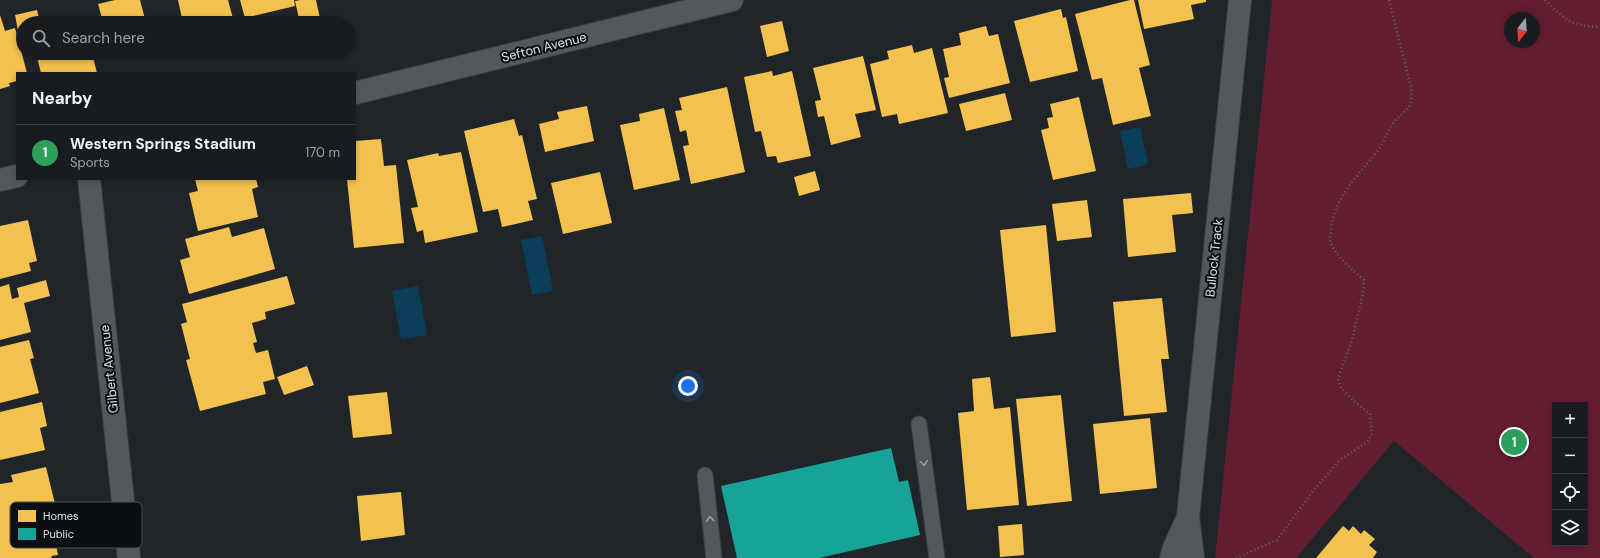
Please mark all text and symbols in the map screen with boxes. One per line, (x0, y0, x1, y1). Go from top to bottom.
north arrow (1504, 12, 1540, 48)
search box (16, 16, 356, 60)
icon: search (30, 27, 52, 49)
text: Search here (62, 28, 145, 48)
street label: Sefton Avenue (500, 28, 588, 66)
text: Nearby (32, 87, 92, 109)
text: Western Springs Stadium (70, 134, 256, 154)
text: 1 (43, 144, 47, 161)
text: 170 m (305, 144, 340, 161)
text: Sports (70, 154, 110, 171)
street label: Bullock Track (1201, 218, 1227, 298)
street label: Gilbert Avenue (96, 324, 122, 414)
your location (678, 376, 698, 396)
map controls (1552, 402, 1588, 546)
button: + (1552, 402, 1588, 438)
pin: 1 (1501, 427, 1527, 457)
button: − (1552, 438, 1588, 474)
one-way arrow (919, 459, 928, 466)
button: locate (1552, 474, 1588, 510)
legend (10, 502, 142, 548)
text: Homes (43, 509, 79, 523)
button: layers (1552, 510, 1588, 546)
one-way arrow (705, 516, 714, 522)
text: Public (43, 527, 74, 541)

